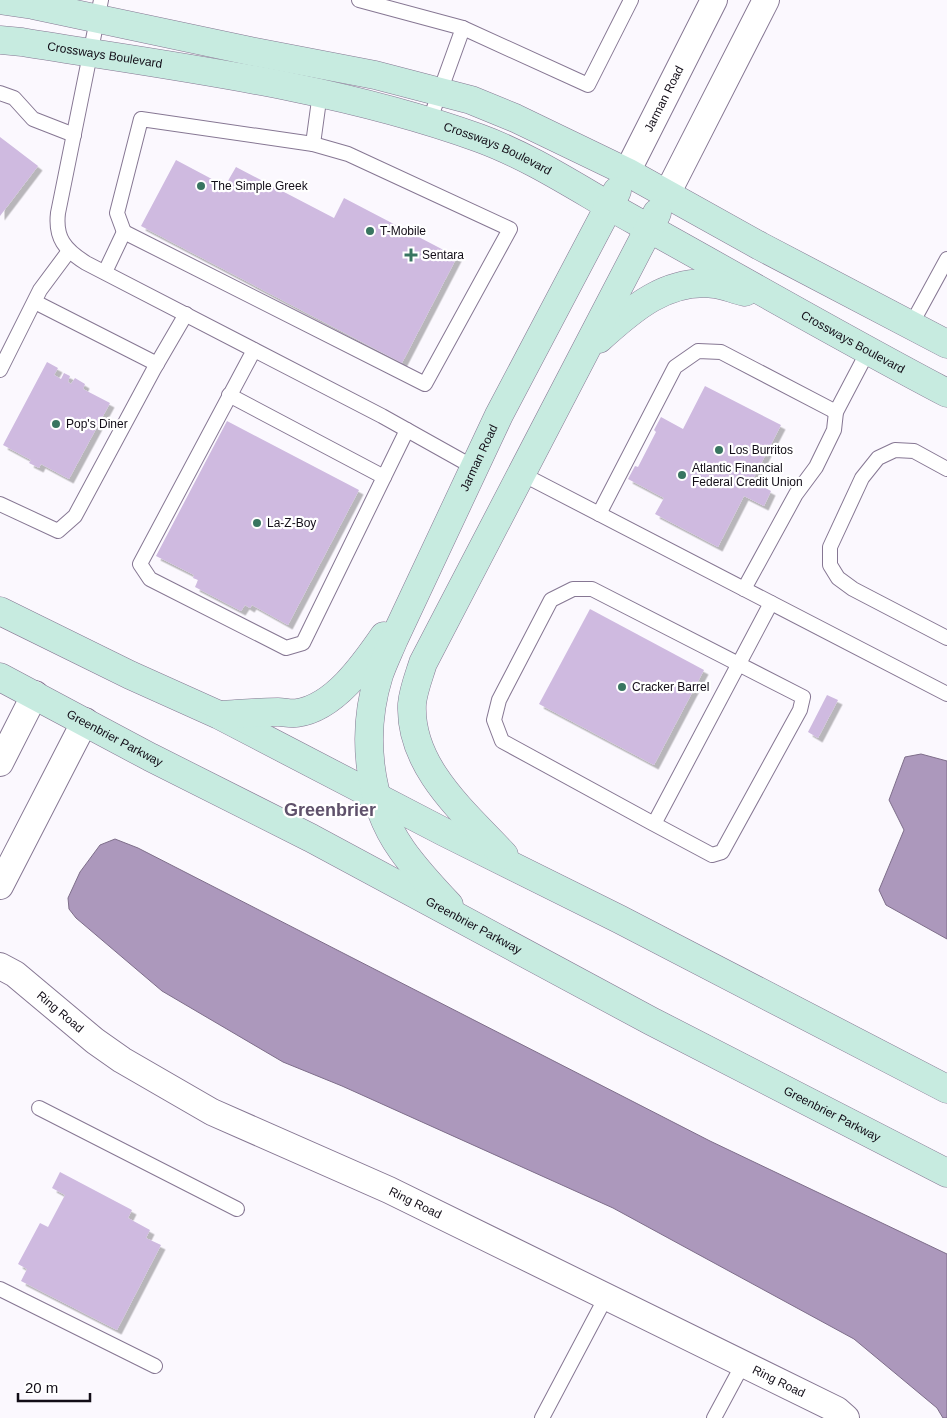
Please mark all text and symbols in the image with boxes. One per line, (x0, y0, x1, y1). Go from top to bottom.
street label: Crossways Boulevard (46, 39, 163, 71)
street label: Jarman Road (641, 63, 687, 134)
street label: Crossways Boulevard (442, 119, 554, 178)
place label: The Simple Greek (211, 179, 309, 193)
marker: The Simple Greek (195, 180, 207, 192)
place label: T-Mobile (380, 224, 426, 238)
marker: T-Mobile (364, 225, 376, 237)
marker: Sentara (404, 248, 418, 262)
place label: Sentara (422, 248, 464, 262)
street label: Crossways Boulevard (799, 308, 907, 376)
place label: Pop's Diner (66, 417, 128, 431)
marker: Pop's Diner (50, 418, 62, 430)
street label: Jarman Road (457, 422, 501, 494)
place label: Los Burritos (729, 443, 793, 457)
marker: Los Burritos (713, 444, 725, 456)
place label: Atlantic Financial Federal Credit Union (692, 461, 803, 489)
marker: Atlantic Financial Federal Credit Union (676, 469, 688, 481)
place label: La-Z-Boy (267, 516, 316, 530)
marker: La-Z-Boy (251, 517, 263, 529)
place label: Cracker Barrel (632, 680, 709, 694)
marker: Cracker Barrel (616, 681, 628, 693)
street label: Greenbrier Parkway (64, 707, 165, 769)
district label: Greenbrier (284, 800, 376, 820)
street label: Greenbrier Parkway (423, 894, 524, 957)
street label: Ring Road (34, 988, 86, 1035)
street label: Greenbrier Parkway (781, 1083, 883, 1145)
street label: Ring Road (387, 1184, 444, 1222)
street label: Ring Road (750, 1363, 807, 1400)
scale bar (18, 1370, 90, 1402)
text: 20 m (25, 1379, 58, 1396)

